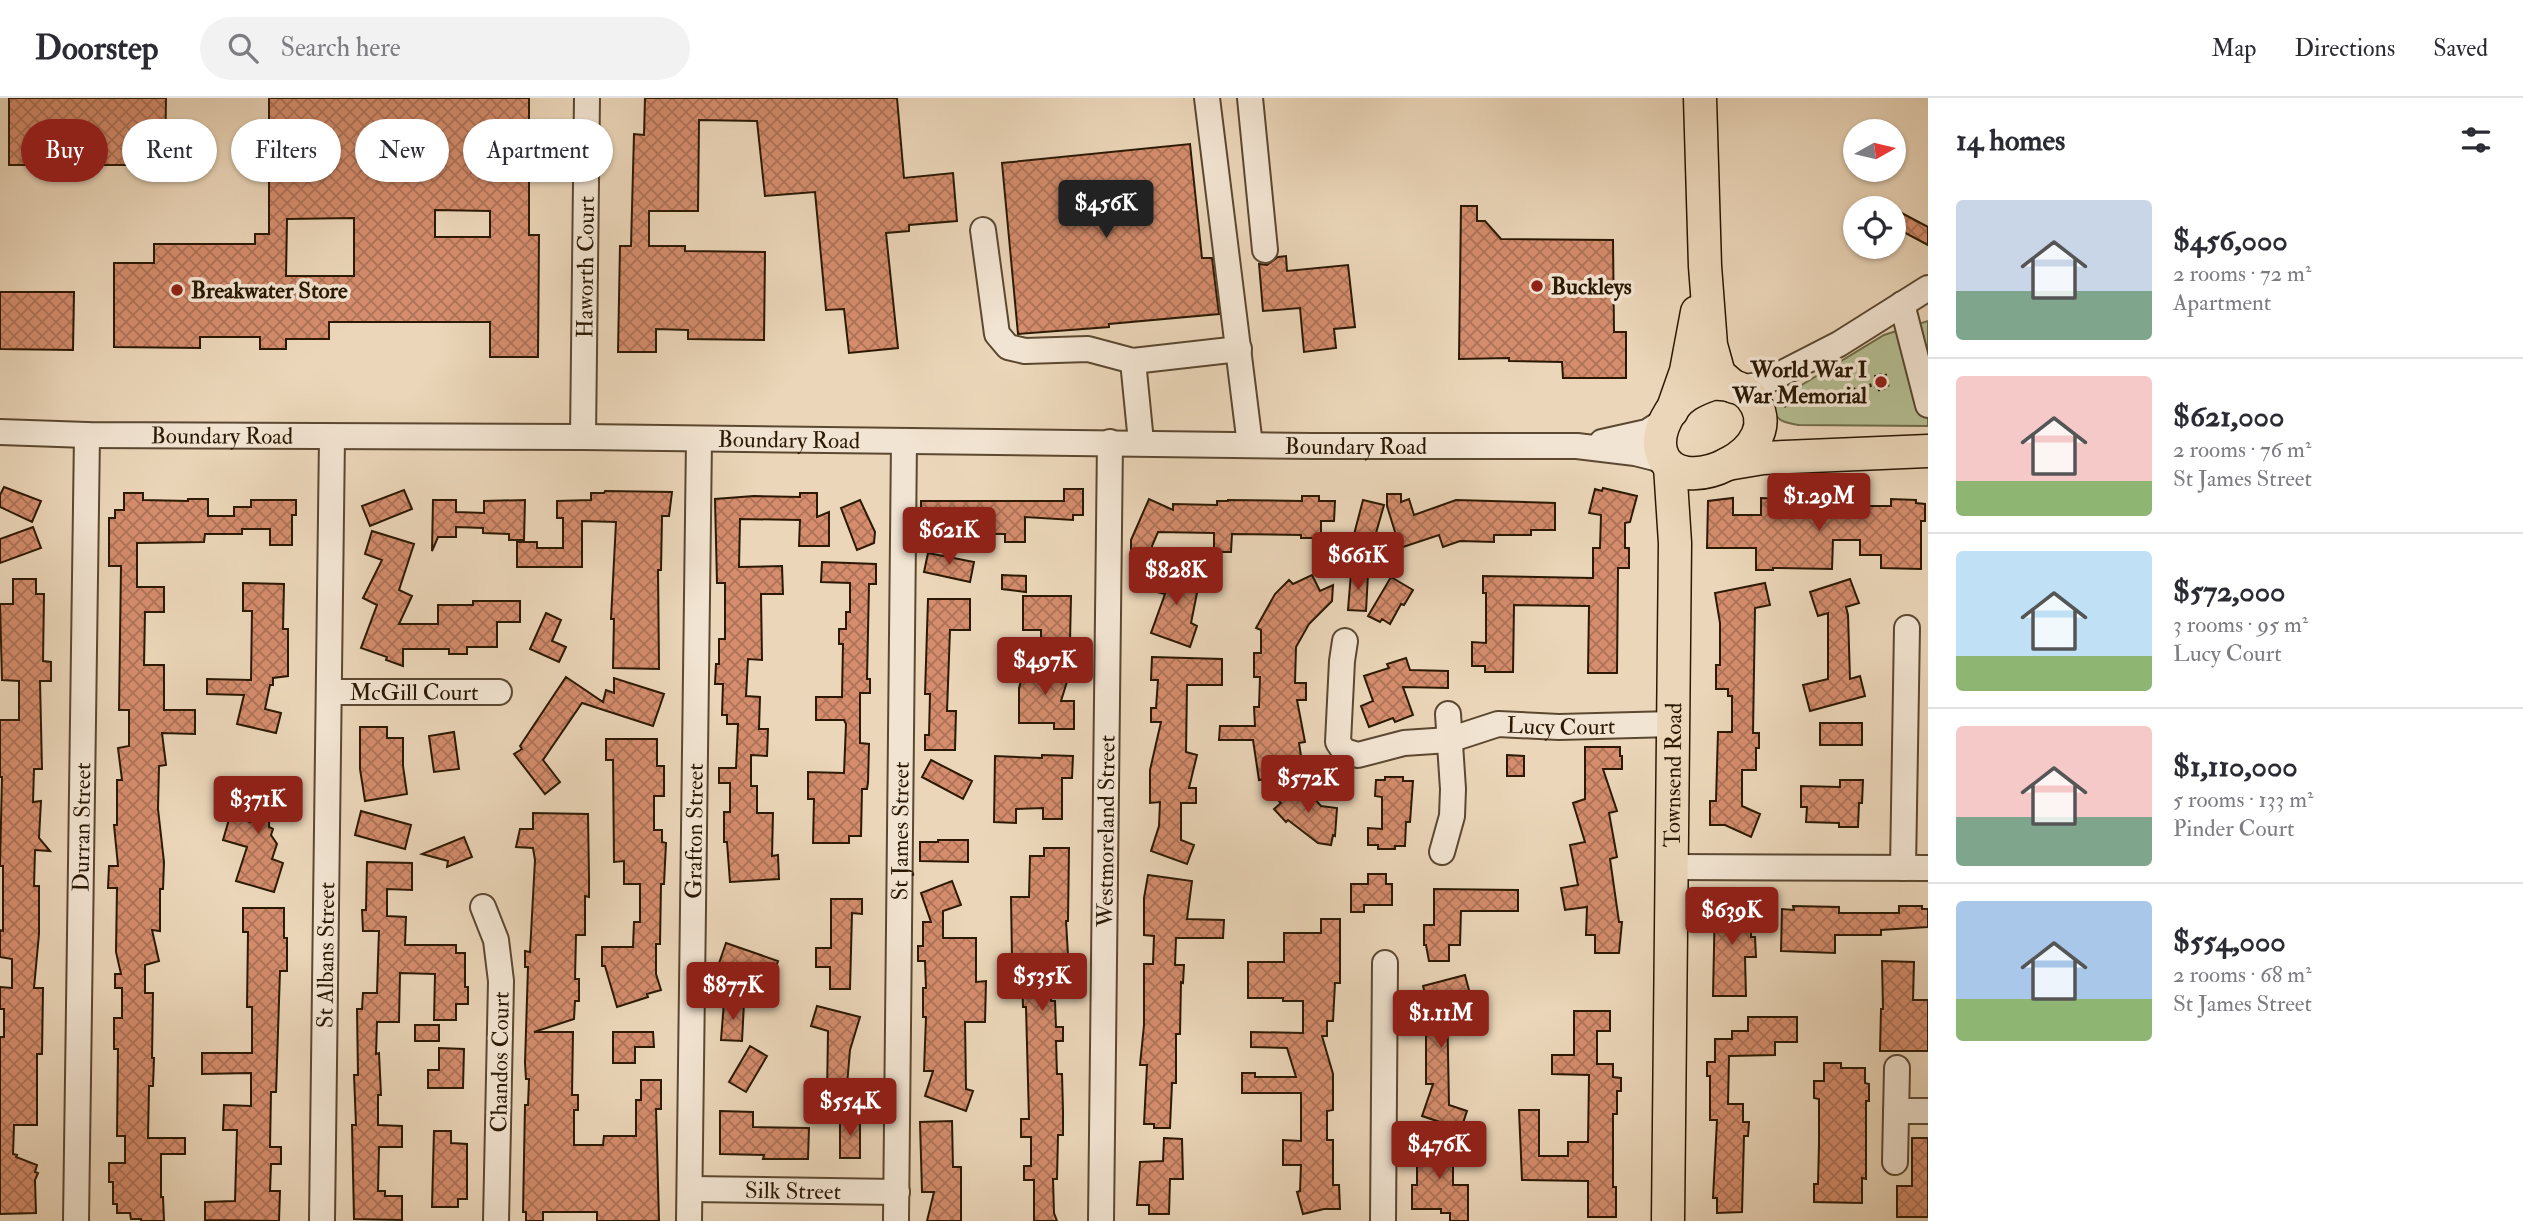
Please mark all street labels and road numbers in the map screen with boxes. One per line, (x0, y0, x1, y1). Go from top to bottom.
street label: Haworth Court (570, 196, 600, 338)
street label: Boundary Road (151, 421, 293, 450)
street label: Boundary Road (718, 424, 860, 455)
street label: Boundary Road (1285, 431, 1427, 461)
street label: McGill Court (349, 678, 479, 707)
street label: Townsend Road (1657, 703, 1688, 848)
street label: Lucy Court (1506, 710, 1616, 742)
street label: Westmoreland Street (1090, 735, 1121, 928)
street label: St James Street (885, 761, 915, 901)
street label: Durran Street (66, 762, 97, 892)
street label: Grafton Street (679, 763, 709, 899)
street label: St Albans Street (310, 882, 341, 1028)
street label: Chandos Court (484, 991, 516, 1133)
street label: Silk Street (745, 1175, 841, 1206)

